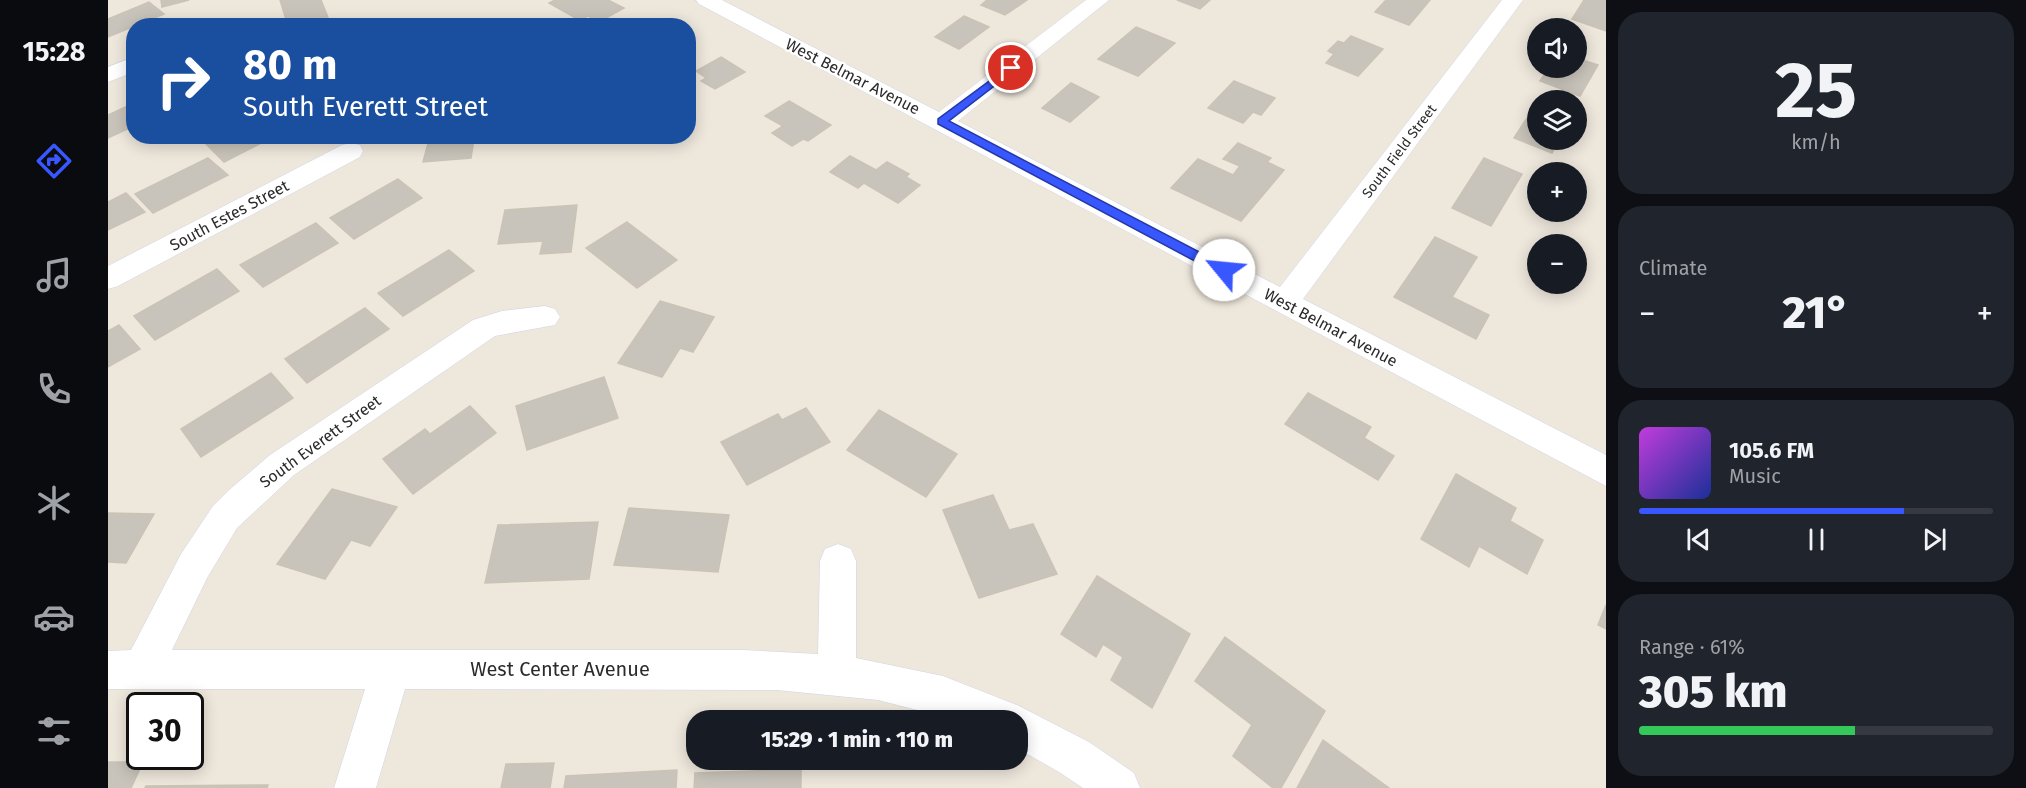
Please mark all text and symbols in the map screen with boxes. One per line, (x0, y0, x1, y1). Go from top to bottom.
map controls (1527, 18, 1587, 294)
button: sound (1527, 18, 1587, 78)
street label: West Belmar Avenue (782, 34, 923, 119)
text: 15:28 (22, 36, 86, 68)
text: 80 m (243, 40, 337, 90)
icon: right (144, 42, 222, 120)
pin (985, 42, 1036, 93)
text: 25 (1775, 44, 1857, 138)
icon: arrive (994, 51, 1027, 84)
button: layers (1527, 90, 1587, 150)
text: South Everett Street (243, 91, 488, 123)
street label: South Field Street (1359, 100, 1441, 202)
text: km/h (1791, 130, 1841, 154)
icon: directions (33, 140, 75, 182)
button: + (1527, 162, 1587, 222)
street label: South Estes Street (166, 176, 292, 255)
button: − (1527, 234, 1587, 294)
position arrow (1192, 238, 1256, 302)
icon: music (33, 254, 75, 296)
text: Climate (1639, 256, 1707, 280)
street label: West Belmar Avenue (1261, 284, 1401, 371)
text: 21° (1782, 286, 1850, 340)
text: − (1639, 294, 1656, 334)
text: + (1977, 294, 1993, 334)
icon: phone (33, 368, 75, 410)
street label: South Everett Street (256, 391, 385, 492)
text: 105.6 FM (1729, 437, 1814, 464)
text: Music (1729, 464, 1781, 488)
icon: climate (33, 482, 75, 524)
icon: previous (1682, 523, 1715, 556)
icon: pause (1800, 523, 1833, 556)
icon: next (1918, 523, 1951, 556)
icon: car (33, 596, 75, 638)
text: Range · 61% (1639, 635, 1745, 659)
street label: West Center Avenue (470, 657, 650, 681)
text: 305 km (1639, 665, 1787, 719)
speed limit sign: 30 (126, 692, 204, 770)
icon: filters (33, 710, 75, 752)
text: 15:29 · 1 min · 110 m (761, 726, 953, 753)

